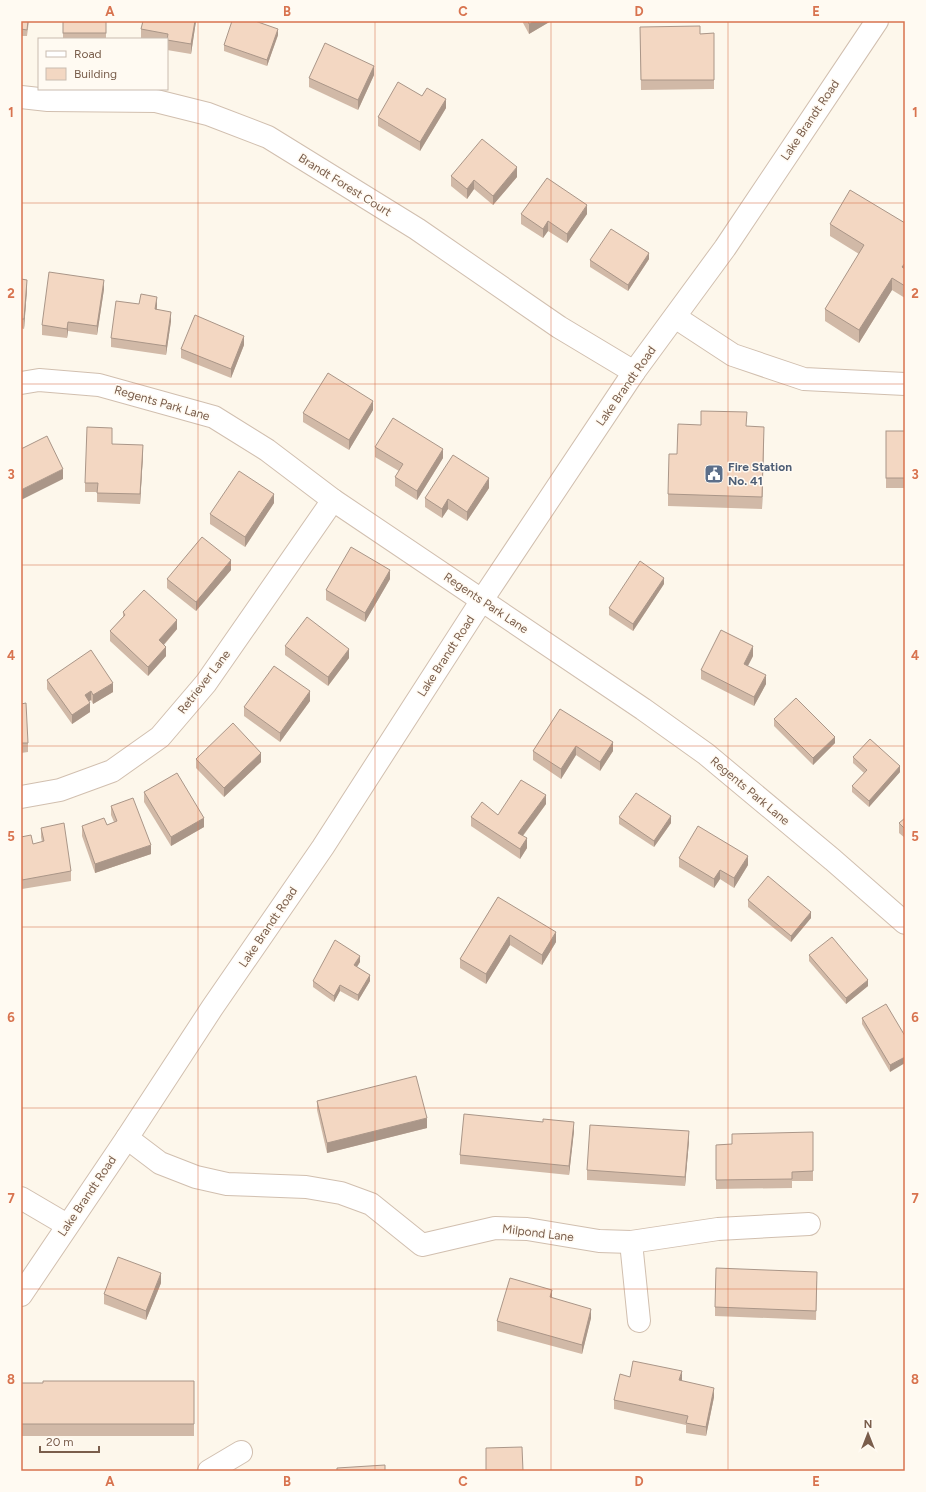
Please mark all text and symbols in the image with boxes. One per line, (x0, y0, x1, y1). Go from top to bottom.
text: A (105, 4, 115, 19)
text: B (283, 4, 291, 19)
text: C (458, 4, 468, 19)
text: D (634, 4, 644, 19)
text: E (812, 4, 820, 19)
legend (38, 38, 168, 90)
text: Road (74, 47, 102, 61)
text: Building (74, 67, 117, 81)
street label: Lake Brandt Road (778, 77, 842, 163)
text: 1 (8, 105, 14, 120)
text: 1 (912, 105, 918, 120)
street label: Brandt Forest Court (296, 151, 394, 219)
text: 2 (7, 286, 15, 301)
text: 2 (911, 286, 919, 301)
street label: Lake Brandt Road (593, 344, 659, 428)
street label: Regents Park Lane (113, 383, 212, 423)
place label: Fire Station No. 41 (728, 460, 792, 488)
public building icon: Fire Station No. 41 (703, 463, 725, 485)
text: 3 (7, 467, 15, 482)
text: 3 (911, 467, 919, 482)
street label: Regents Park Lane (441, 570, 531, 637)
street label: Lake Brandt Road (415, 613, 477, 699)
street label: Retriever Lane (175, 647, 234, 717)
text: 4 (7, 648, 15, 663)
text: 4 (911, 648, 919, 663)
street label: Regents Park Lane (708, 754, 793, 828)
text: 5 (7, 829, 15, 844)
text: 5 (911, 829, 919, 844)
street label: Lake Brandt Road (236, 884, 300, 970)
text: 6 (7, 1010, 15, 1025)
text: 6 (911, 1010, 919, 1025)
street label: Lake Brandt Road (55, 1153, 119, 1239)
text: 7 (7, 1191, 15, 1206)
text: 7 (911, 1191, 919, 1206)
street label: Milpond Lane (501, 1222, 575, 1244)
text: 8 (7, 1372, 15, 1387)
text: 8 (911, 1372, 919, 1387)
north arrow (848, 1414, 888, 1454)
text: N (864, 1418, 872, 1431)
scale bar (40, 1428, 99, 1454)
text: 20 m (46, 1435, 74, 1449)
text: A (105, 1474, 115, 1489)
text: B (283, 1474, 291, 1489)
text: C (458, 1474, 468, 1489)
text: D (634, 1474, 644, 1489)
text: E (812, 1474, 820, 1489)

